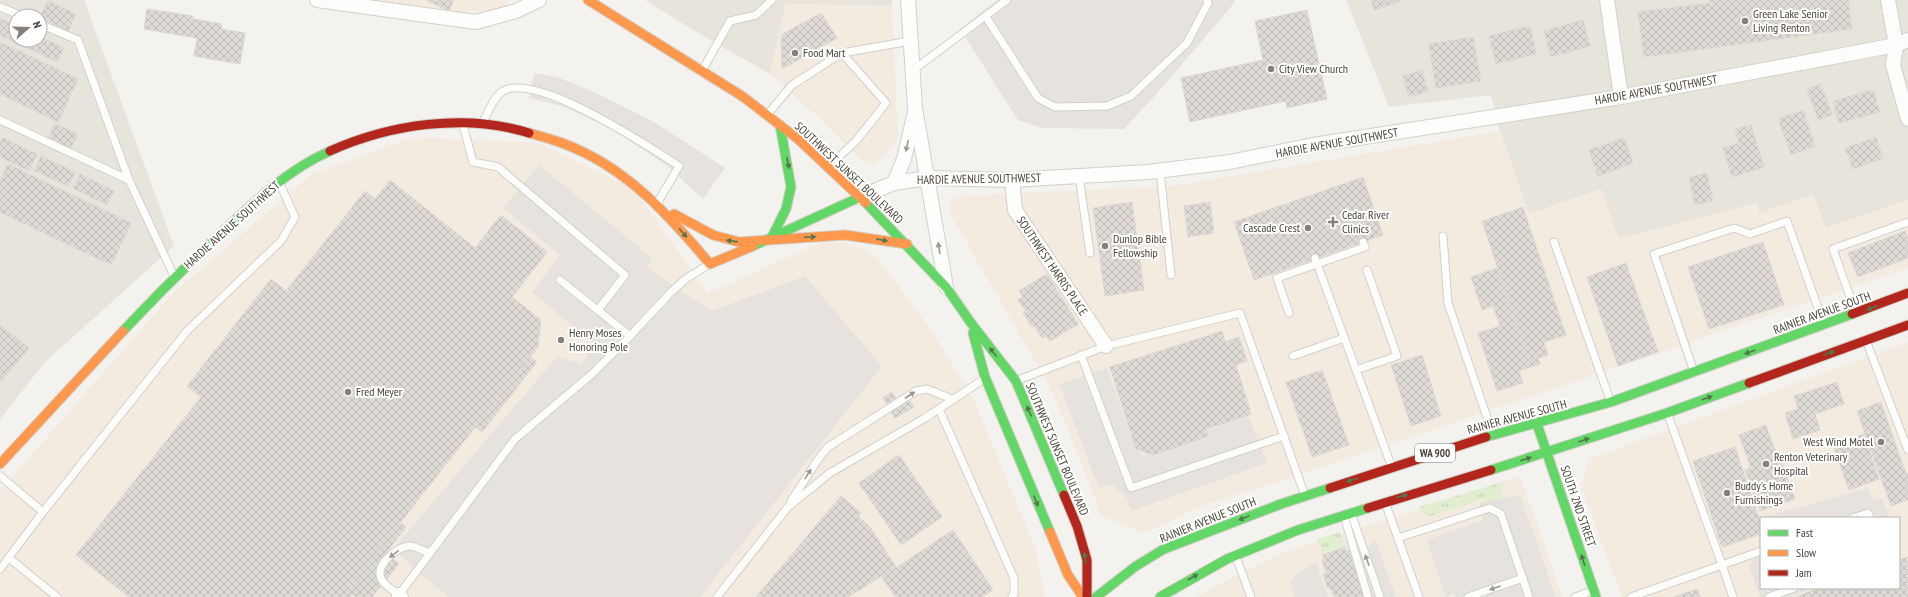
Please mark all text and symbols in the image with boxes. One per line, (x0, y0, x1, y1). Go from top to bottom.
place label: Green Lake Senior Living Renton (1753, 6, 1829, 35)
north arrow (8, 8, 48, 48)
marker: Green Lake Senior Living Renton (1740, 16, 1750, 26)
text: N (30, 19, 45, 30)
place label: Food Mart (803, 45, 846, 60)
marker: Food Mart (790, 48, 800, 58)
place label: City View Church (1279, 61, 1348, 76)
marker: City View Church (1266, 64, 1276, 74)
street label: HARDIE AVENUE SOUTHWEST (1593, 71, 1719, 108)
street label: SOUTHWEST SUNSET BOULEVARD (792, 118, 907, 227)
street label: HARDIE AVENUE SOUTHWEST (1274, 124, 1400, 161)
one-way arrow (904, 140, 910, 152)
one-way arrow (785, 157, 791, 169)
street label: HARDIE AVENUE SOUTHWEST (917, 170, 1042, 187)
street label: HARDIE AVENUE SOUTHWEST (181, 177, 283, 272)
place label: Cedar River Clinics (1342, 207, 1390, 236)
street label: SOUTHWEST HARRIS PLACE (1014, 213, 1091, 318)
marker: Cedar River Clinics (1327, 216, 1339, 228)
place label: Cascade Crest (1243, 220, 1301, 235)
marker: Cascade Crest (1303, 223, 1313, 233)
one-way arrow (679, 228, 688, 238)
place label: Dunlop Bible Fellowship (1113, 231, 1167, 260)
one-way arrow (804, 233, 816, 240)
one-way arrow (876, 237, 888, 243)
one-way arrow (726, 238, 738, 244)
marker: Dunlop Bible Fellowship (1100, 241, 1110, 251)
one-way arrow (936, 242, 942, 254)
street label: RAINIER AVENUE SOUTH (1771, 288, 1873, 337)
one-way arrow (1865, 305, 1877, 311)
place label: Henry Moses Honoring Pole (569, 325, 628, 354)
marker: Henry Moses Honoring Pole (556, 335, 566, 345)
one-way arrow (989, 347, 997, 358)
one-way arrow (1823, 349, 1835, 355)
one-way arrow (1743, 350, 1755, 356)
street label: SOUTHWEST SUNSET BOULEVARD (1023, 380, 1092, 517)
place label: Fred Meyer (356, 384, 403, 399)
marker: Fred Meyer (343, 387, 353, 397)
one-way arrow (905, 391, 915, 399)
one-way arrow (1701, 394, 1713, 400)
street label: RAINIER AVENUE SOUTH (1465, 396, 1568, 437)
one-way arrow (1026, 405, 1032, 417)
place label: West Wind Motel (1803, 434, 1873, 449)
one-way arrow (1578, 437, 1590, 443)
marker: West Wind Motel (1876, 437, 1886, 447)
road number: WA 900 (1415, 444, 1455, 462)
place label: Renton Veterinary Hospital (1774, 449, 1848, 478)
one-way arrow (1521, 456, 1533, 462)
marker: Renton Veterinary Hospital (1761, 459, 1771, 469)
street label: SOUTH 2ND STREET (1558, 463, 1600, 549)
one-way arrow (805, 468, 812, 480)
one-way arrow (1346, 477, 1358, 483)
place label: Buddy's Home Furnishings (1735, 478, 1793, 507)
marker: Buddy's Home Furnishings (1722, 488, 1732, 498)
street label: RAINIER AVENUE SOUTH (1158, 493, 1258, 546)
one-way arrow (1396, 493, 1408, 499)
one-way arrow (1033, 495, 1039, 506)
one-way arrow (1238, 515, 1250, 521)
legend (1760, 517, 1900, 589)
text: Fast (1796, 525, 1814, 540)
text: Slow (1796, 545, 1817, 560)
one-way arrow (389, 550, 400, 558)
one-way arrow (1082, 552, 1088, 564)
one-way arrow (1363, 554, 1369, 566)
one-way arrow (1580, 554, 1586, 566)
text: Jam (1795, 565, 1812, 580)
one-way arrow (1187, 573, 1199, 580)
one-way arrow (1489, 585, 1501, 591)

